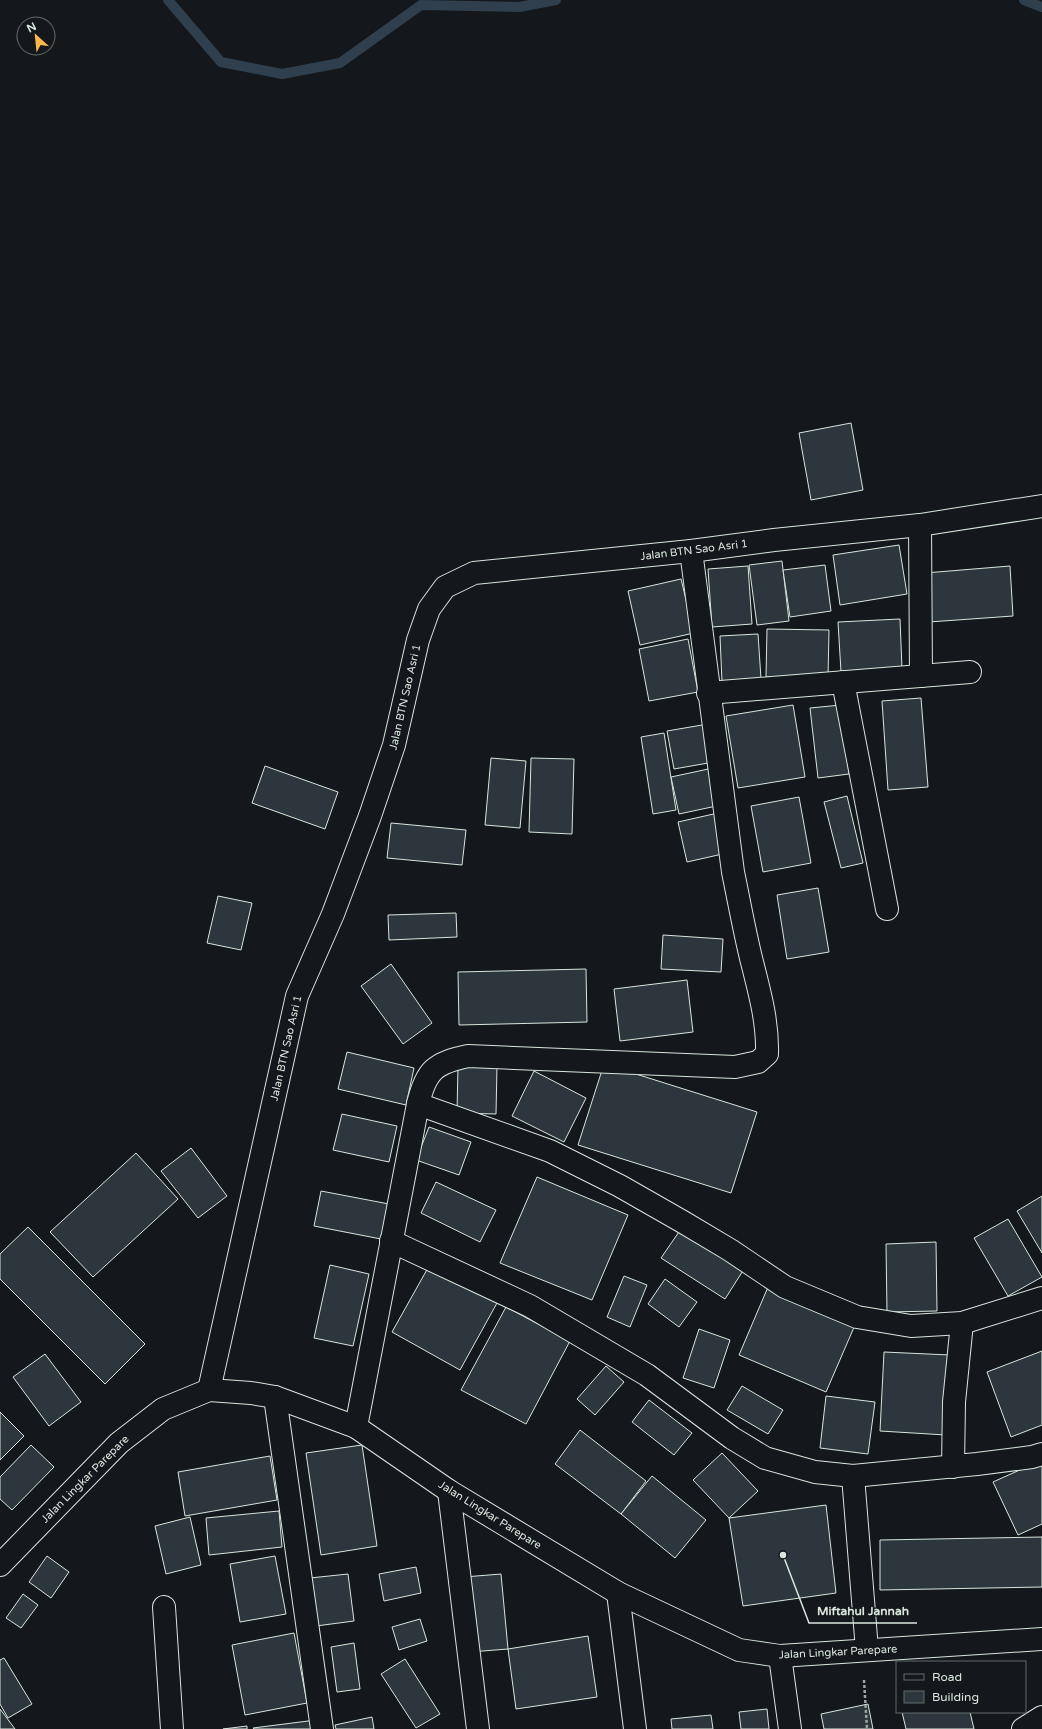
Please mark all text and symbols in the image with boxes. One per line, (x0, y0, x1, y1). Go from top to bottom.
north arrow (16, 16, 56, 56)
text: N (25, 20, 39, 35)
street label: Jalan BTN Sao Asri 1 (640, 537, 748, 563)
street label: Jalan BTN Sao Asri 1 (387, 643, 423, 751)
street label: Jalan BTN Sao Asri 1 (268, 994, 304, 1102)
street label: Jalan Lingkar Parepare (38, 1432, 132, 1526)
street label: Jalan Lingkar Parepare (436, 1478, 544, 1552)
callout: Miftahul Jannah (809, 1599, 917, 1623)
text: Miftahul Jannah (817, 1604, 909, 1618)
street label: Jalan Lingkar Parepare (778, 1642, 898, 1662)
legend (896, 1661, 1026, 1713)
text: Road (932, 1670, 962, 1684)
text: Building (932, 1690, 979, 1704)

